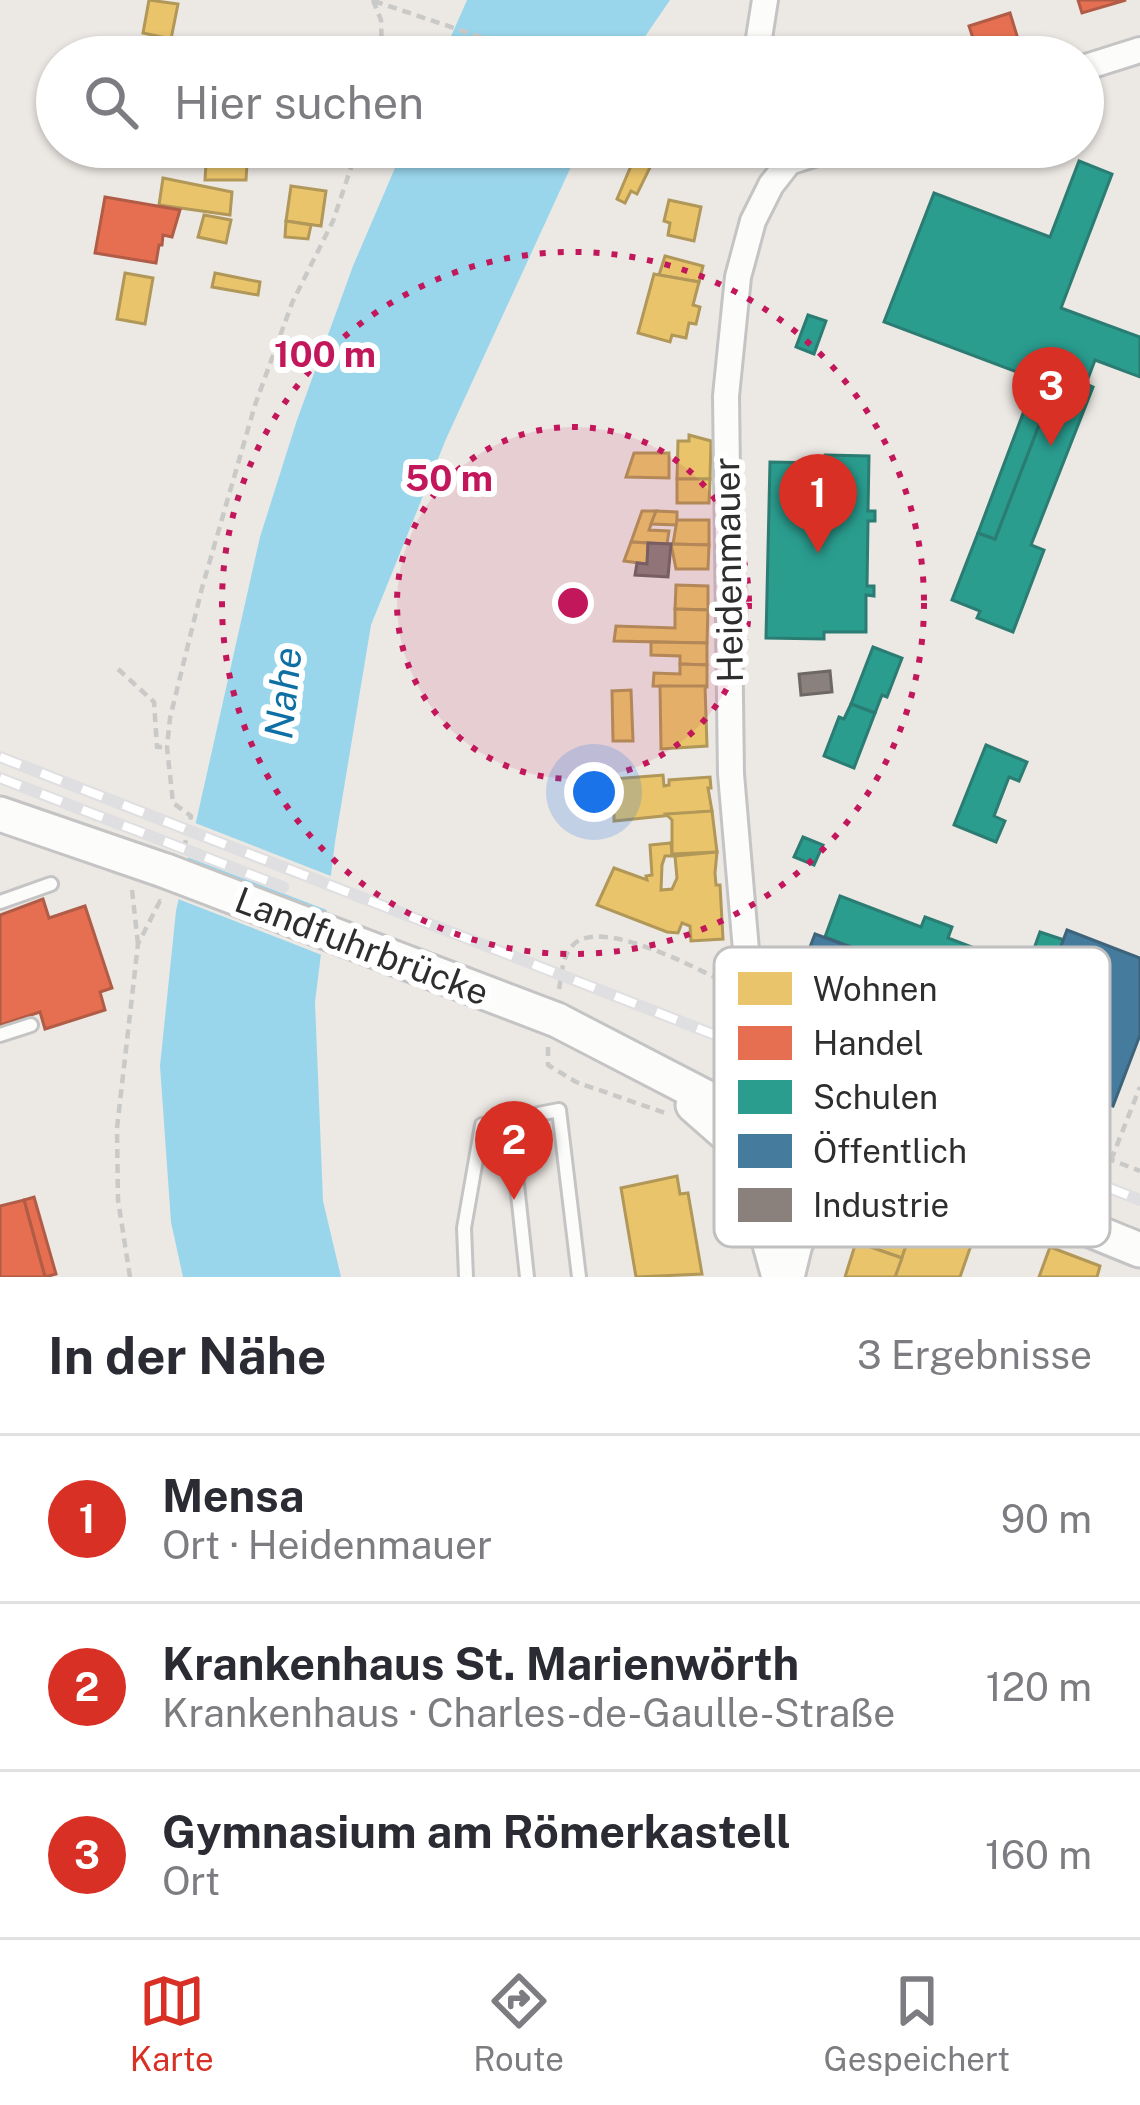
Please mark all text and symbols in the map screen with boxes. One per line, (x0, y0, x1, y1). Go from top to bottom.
search box (36, 36, 1104, 168)
icon: search (78, 69, 144, 135)
text: Hier suchen (174, 76, 424, 129)
text: 100 m (274, 333, 376, 375)
pin: 3 (1012, 347, 1090, 446)
pin: 1 (779, 454, 857, 553)
text: 50 m (405, 457, 493, 499)
street label: Heidenmauer (705, 457, 751, 683)
centre of rings (552, 582, 594, 624)
water label: Nahe (255, 645, 311, 741)
your location (564, 762, 624, 822)
street label: Landfuhrbrücke (229, 878, 495, 1014)
legend (714, 947, 1110, 1247)
text: Wohnen (813, 970, 937, 1008)
text: Handel (813, 1024, 924, 1062)
text: Schulen (813, 1078, 938, 1116)
pin: 2 (475, 1101, 553, 1200)
text: Öffentlich (813, 1130, 967, 1170)
text: Industrie (813, 1186, 949, 1224)
text: In der Nähe (48, 1326, 326, 1385)
text: 3 Ergebnisse (857, 1332, 1092, 1378)
text: Mensa (162, 1469, 304, 1522)
text: 1 (79, 1496, 95, 1542)
text: 90 m (1001, 1496, 1092, 1542)
text: Ort · Heidenmauer (162, 1522, 492, 1568)
text: Krankenhaus St. Marienwörth (162, 1637, 799, 1690)
text: 2 (75, 1664, 99, 1710)
text: 120 m (986, 1664, 1092, 1710)
text: Krankenhaus · Charles-de-Gaulle-Straße (162, 1690, 895, 1736)
text: Gymnasium am Römerkastell (162, 1805, 791, 1858)
text: 3 (74, 1832, 100, 1878)
text: 160 m (985, 1832, 1092, 1878)
text: Ort (162, 1858, 220, 1904)
tab: Karte (130, 1968, 214, 2078)
tab: Route (473, 1968, 564, 2078)
tab: Gespeichert (824, 1968, 1010, 2078)

